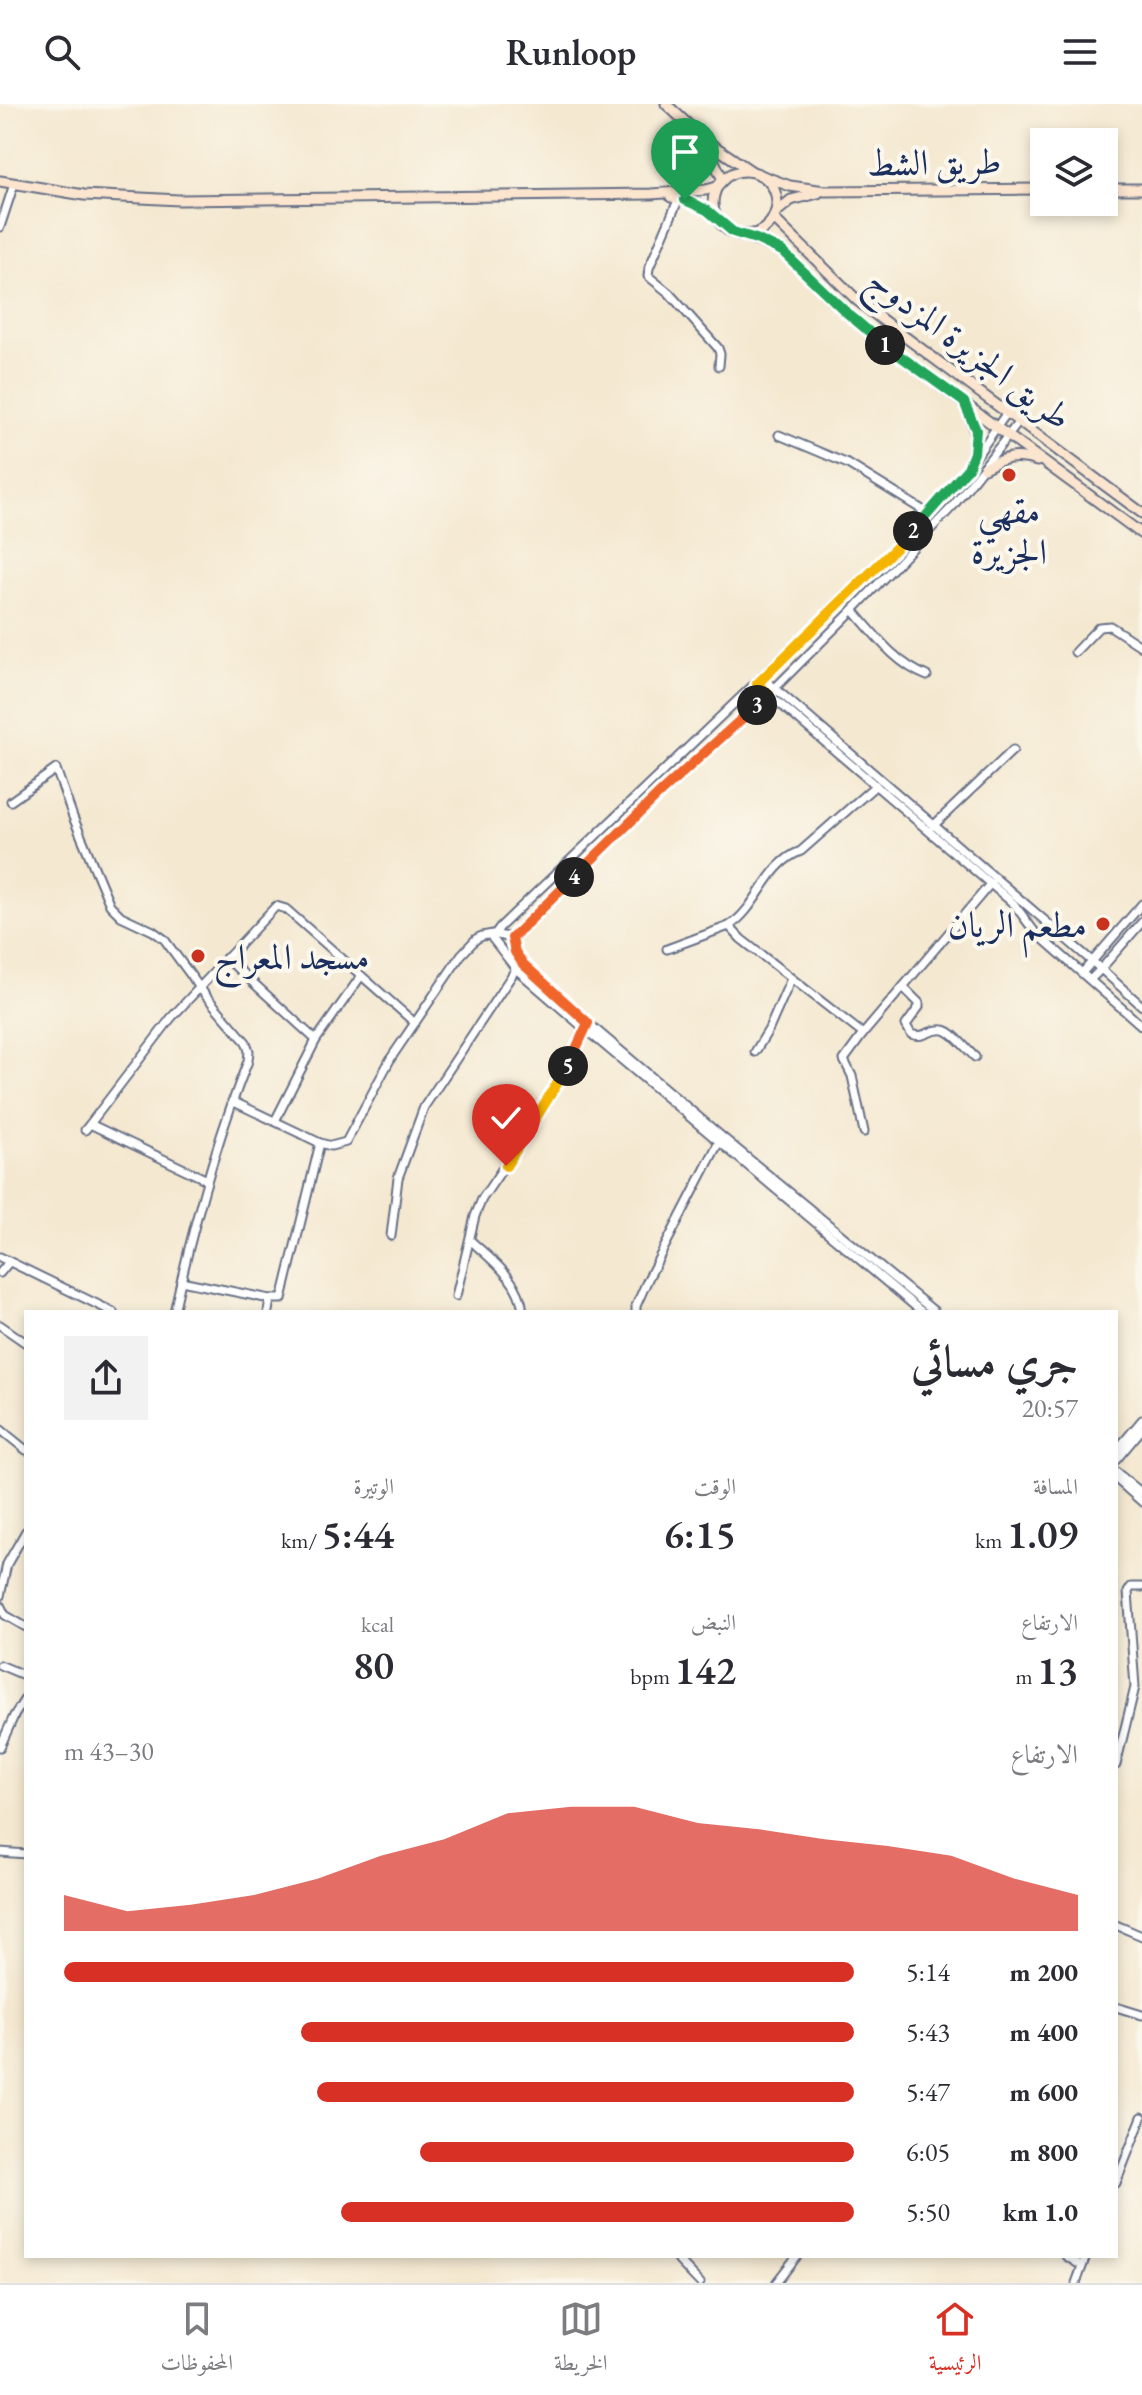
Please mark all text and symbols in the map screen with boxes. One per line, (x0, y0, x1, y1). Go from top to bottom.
text: Runloop (506, 29, 636, 76)
icon: search (40, 30, 84, 74)
icon: menu (1058, 30, 1102, 74)
pin (651, 118, 719, 200)
map controls (1030, 128, 1118, 216)
button: layers (1030, 128, 1118, 216)
icon: arrive (663, 130, 707, 174)
street label: طريق الشط (866, 137, 1002, 187)
street label: طريق الجزيرة المزدوج (853, 256, 1082, 447)
pin: 1 (865, 325, 905, 365)
text: 1 (879, 330, 891, 359)
marker: مقهي الجزيرة (1000, 466, 1018, 484)
place label: مقهي الجزيرة (971, 487, 1047, 575)
pin: 2 (893, 511, 933, 551)
text: 2 (907, 516, 919, 545)
pin: 3 (737, 685, 777, 725)
text: 3 (751, 690, 763, 719)
pin: 4 (554, 857, 594, 897)
text: 4 (568, 862, 580, 891)
place label: مطعم الريان (948, 901, 1087, 958)
marker: مطعم الريان (1094, 915, 1112, 933)
place label: مسجد المعراج (214, 933, 370, 989)
marker: مسجد المعراج (189, 947, 207, 965)
pin: 5 (548, 1046, 588, 1086)
text: 5 (562, 1051, 574, 1080)
pin (472, 1084, 540, 1166)
icon: check (484, 1096, 528, 1140)
text: جري مسائي (911, 1332, 1078, 1389)
button: share (64, 1336, 148, 1420)
text: 20:57 (1022, 1391, 1078, 1425)
text: الوتيرة (353, 1472, 394, 1501)
text: الوقت (694, 1472, 736, 1501)
text: المسافة (1033, 1472, 1078, 1501)
text: 5:44 (322, 1508, 394, 1560)
text: 6:15 (664, 1508, 736, 1560)
text: 1.09 (1007, 1508, 1078, 1560)
text: /km (281, 1526, 322, 1555)
text: km (975, 1526, 1007, 1555)
text: النبض (691, 1608, 736, 1637)
text: الارتفاع (1021, 1608, 1078, 1637)
text: kcal (361, 1610, 394, 1639)
text: 80 (353, 1639, 394, 1691)
text: 142 (674, 1644, 736, 1696)
text: 13 (1037, 1644, 1078, 1696)
text: bpm (630, 1662, 674, 1691)
text: m (1015, 1662, 1037, 1691)
text: 30–43 m (64, 1734, 154, 1768)
text: الارتفاع (1011, 1737, 1078, 1771)
text: 5:14 (906, 1955, 950, 1989)
text: 200 m (1010, 1955, 1078, 1989)
text: 5:43 (906, 2015, 950, 2049)
text: 400 m (1010, 2015, 1078, 2049)
text: 5:47 (906, 2075, 950, 2109)
text: 600 m (1010, 2075, 1078, 2109)
text: 6:05 (906, 2135, 950, 2169)
text: 800 m (1010, 2135, 1078, 2169)
text: 5:50 (906, 2195, 950, 2229)
text: 1.0 km (1003, 2195, 1078, 2229)
tab: المحفوظات (161, 2297, 233, 2384)
tab: الخريطة (554, 2297, 608, 2384)
tab: الرئيسية (929, 2297, 981, 2384)

